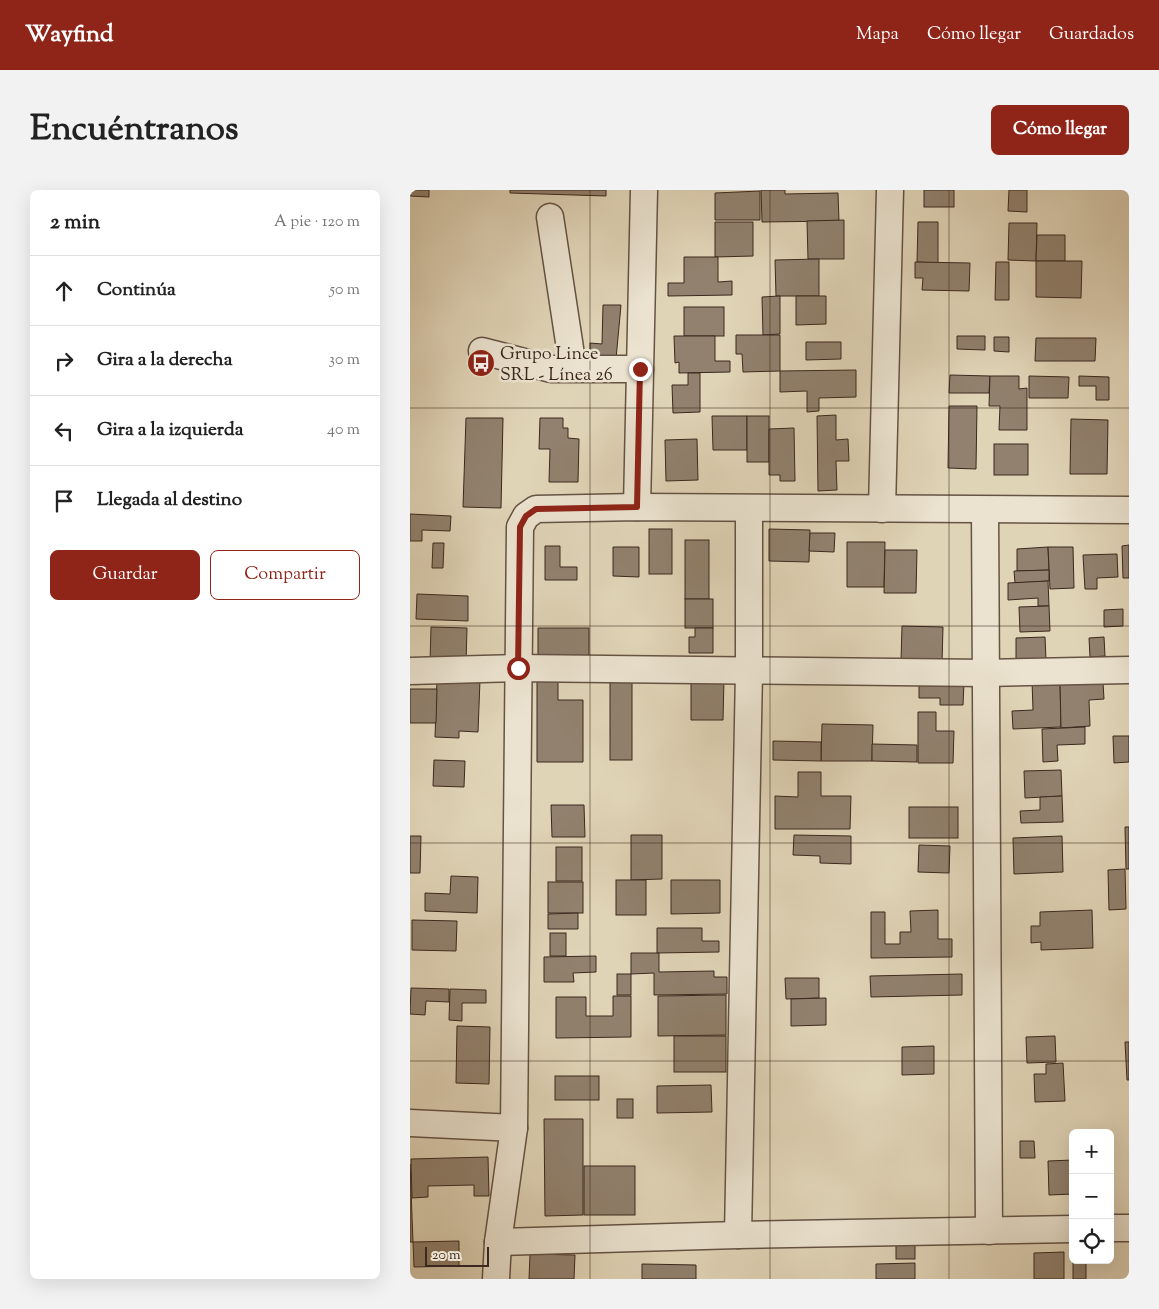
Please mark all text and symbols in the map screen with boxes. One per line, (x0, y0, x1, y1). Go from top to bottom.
text: Wayfind (25, 18, 113, 52)
text: Mapa (856, 22, 899, 48)
text: Cómo llegar (927, 22, 1021, 48)
text: Guardados (1049, 22, 1134, 48)
text: Encuéntranos (30, 105, 239, 156)
button: Cómo llegar (991, 105, 1129, 155)
text: 2 min (50, 208, 100, 238)
text: A pie · 120 m (274, 211, 360, 234)
icon: ahead (50, 277, 78, 305)
text: Continúa (97, 277, 176, 304)
text: 50 m (329, 279, 360, 302)
place label: Grupo Lince SRL - Línea 26 (500, 342, 613, 389)
icon: right (50, 347, 78, 375)
text: Gira a la derecha (97, 347, 232, 374)
bus stop icon: Grupo Lince SRL - Línea 26 (466, 348, 496, 378)
text: 30 m (329, 349, 360, 372)
route end (629, 358, 652, 381)
icon: left (50, 417, 78, 445)
text: Gira a la izquierda (97, 417, 243, 444)
text: 40 m (327, 419, 360, 442)
icon: arrive (50, 487, 78, 515)
text: Llegada al destino (97, 487, 242, 514)
button: Guardar (50, 550, 200, 600)
button: Compartir (210, 550, 360, 600)
route start (507, 657, 530, 680)
map controls (1069, 1129, 1114, 1264)
button: + (1069, 1129, 1114, 1174)
button: − (1069, 1174, 1114, 1219)
button: locate (1069, 1219, 1114, 1264)
scale bar (425, 1244, 489, 1267)
text: 20 m (432, 1246, 461, 1266)

